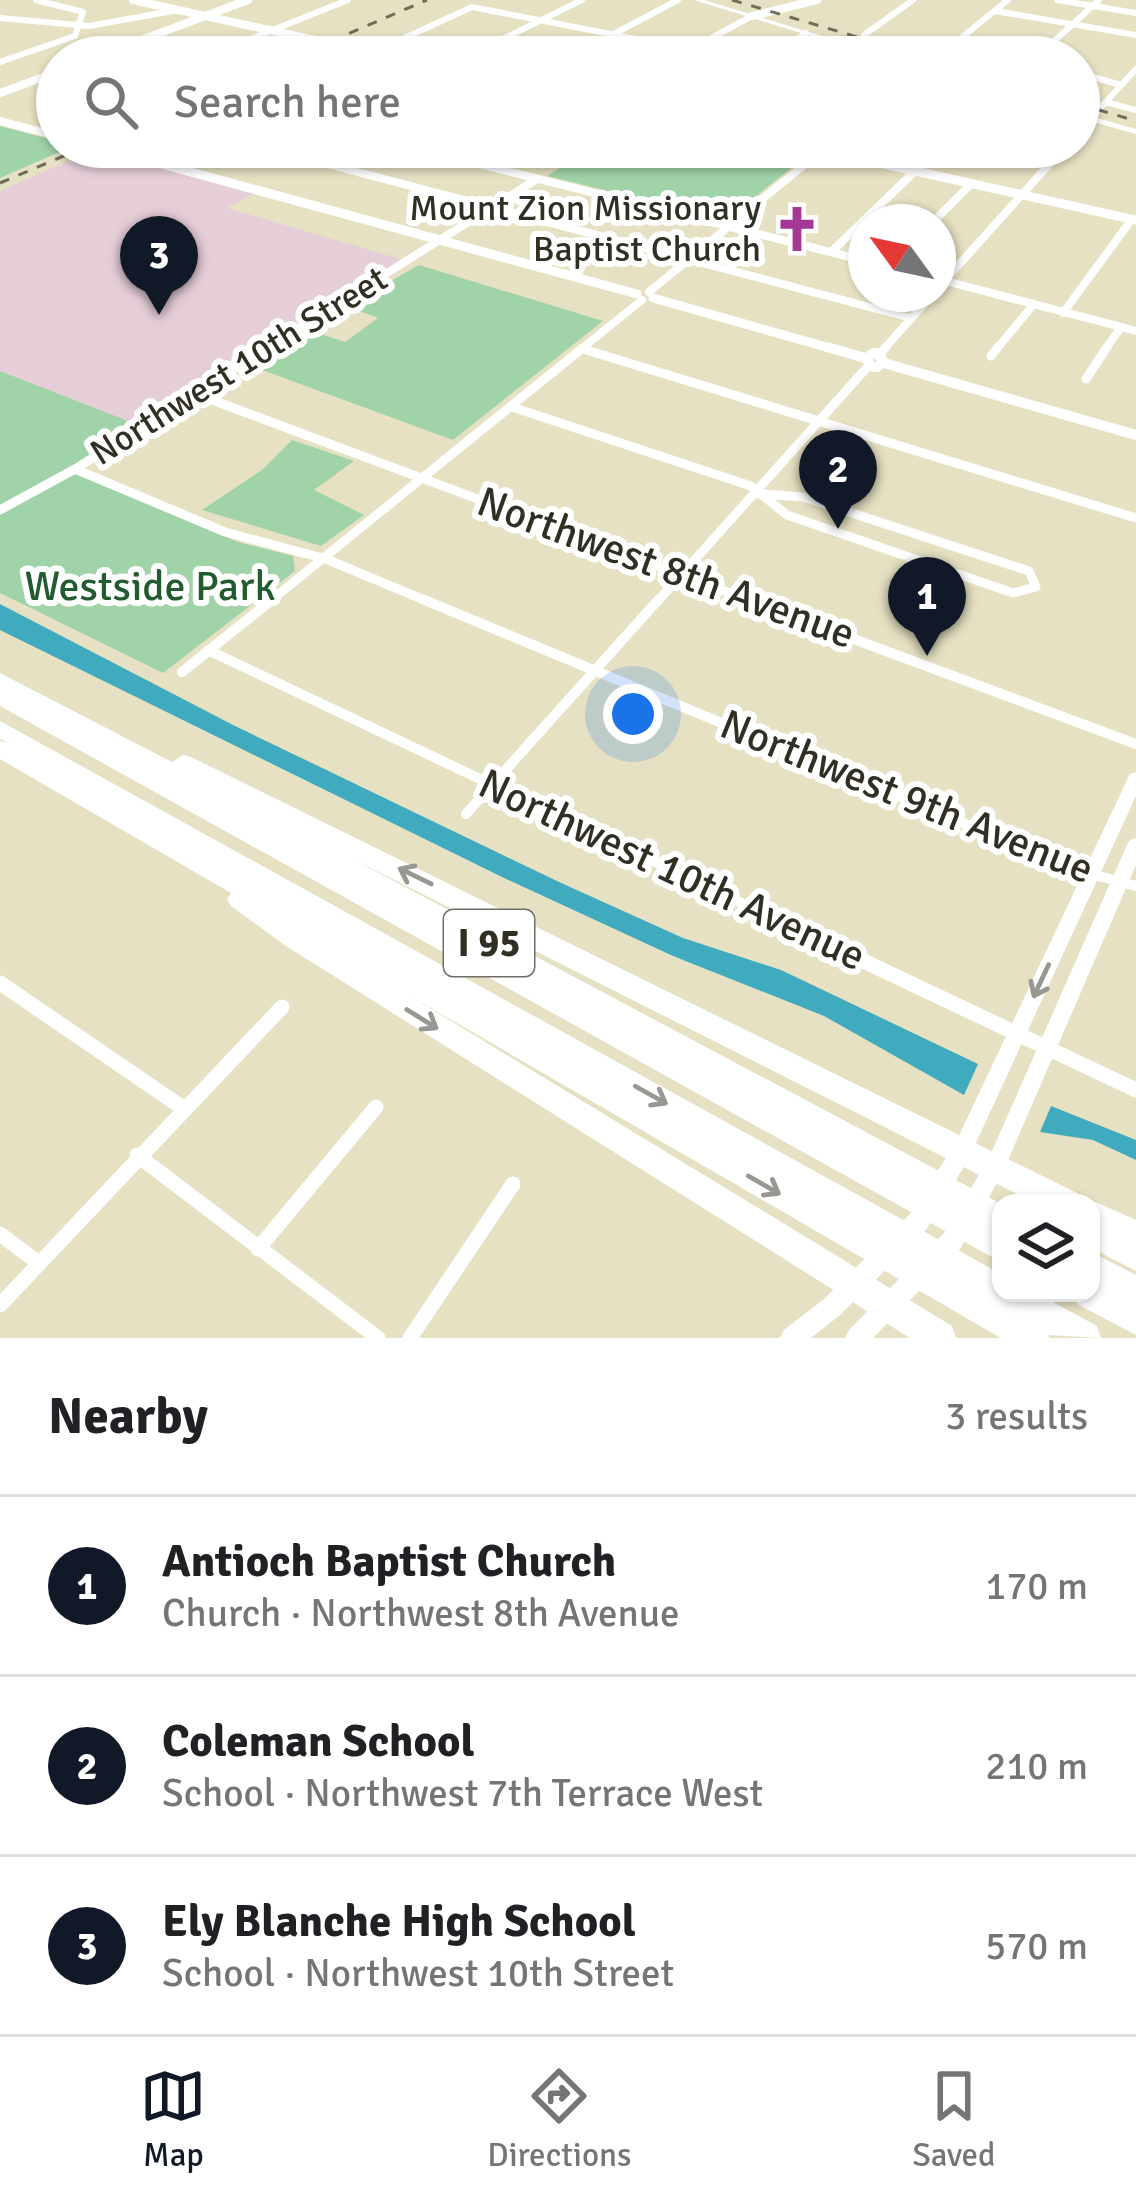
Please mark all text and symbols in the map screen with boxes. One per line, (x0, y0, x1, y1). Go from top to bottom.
search box (36, 36, 1100, 168)
icon: search (78, 69, 144, 135)
text: Search here (174, 75, 401, 130)
place label: Mount Zion Missionary Baptist Church (409, 186, 761, 272)
church icon: Mount Zion Missionary Baptist Church (772, 204, 822, 254)
north arrow (848, 204, 956, 312)
pin: 3 (120, 216, 198, 315)
street label: Northwest 10th Street (82, 256, 396, 476)
pin: 2 (799, 430, 877, 529)
street label: Northwest 8th Avenue (470, 476, 862, 660)
pin: 1 (888, 557, 966, 656)
park label: Westside Park (24, 561, 276, 612)
your location (603, 684, 663, 744)
street label: Northwest 9th Avenue (713, 699, 1101, 895)
street label: Northwest 10th Avenue (471, 758, 873, 982)
one-way arrow (398, 864, 434, 886)
road number: I 95 (444, 910, 534, 976)
one-way arrow (1029, 962, 1051, 998)
one-way arrow (404, 1007, 438, 1031)
one-way arrow (633, 1084, 668, 1107)
one-way arrow (746, 1174, 781, 1197)
map controls (992, 1194, 1100, 1302)
button: layers (992, 1194, 1100, 1302)
text: Nearby (48, 1385, 208, 1448)
text: 3 results (945, 1392, 1088, 1440)
text: Antioch Baptist Church (162, 1534, 616, 1589)
text: 1 (76, 1562, 98, 1610)
text: 170 m (985, 1562, 1088, 1610)
text: Church · Northwest 8th Avenue (162, 1589, 680, 1637)
text: Coleman School (162, 1714, 475, 1769)
text: 2 (76, 1742, 98, 1790)
text: 210 m (985, 1742, 1088, 1790)
text: School · Northwest 7th Terrace West (162, 1769, 763, 1817)
text: Ely Blanche High School (162, 1894, 636, 1949)
text: 3 (76, 1922, 98, 1970)
text: 570 m (985, 1922, 1088, 1970)
text: School · Northwest 10th Street (162, 1949, 674, 1997)
tab: Map (140, 2063, 206, 2176)
tab: Directions (487, 2063, 632, 2176)
tab: Saved (912, 2063, 996, 2176)

